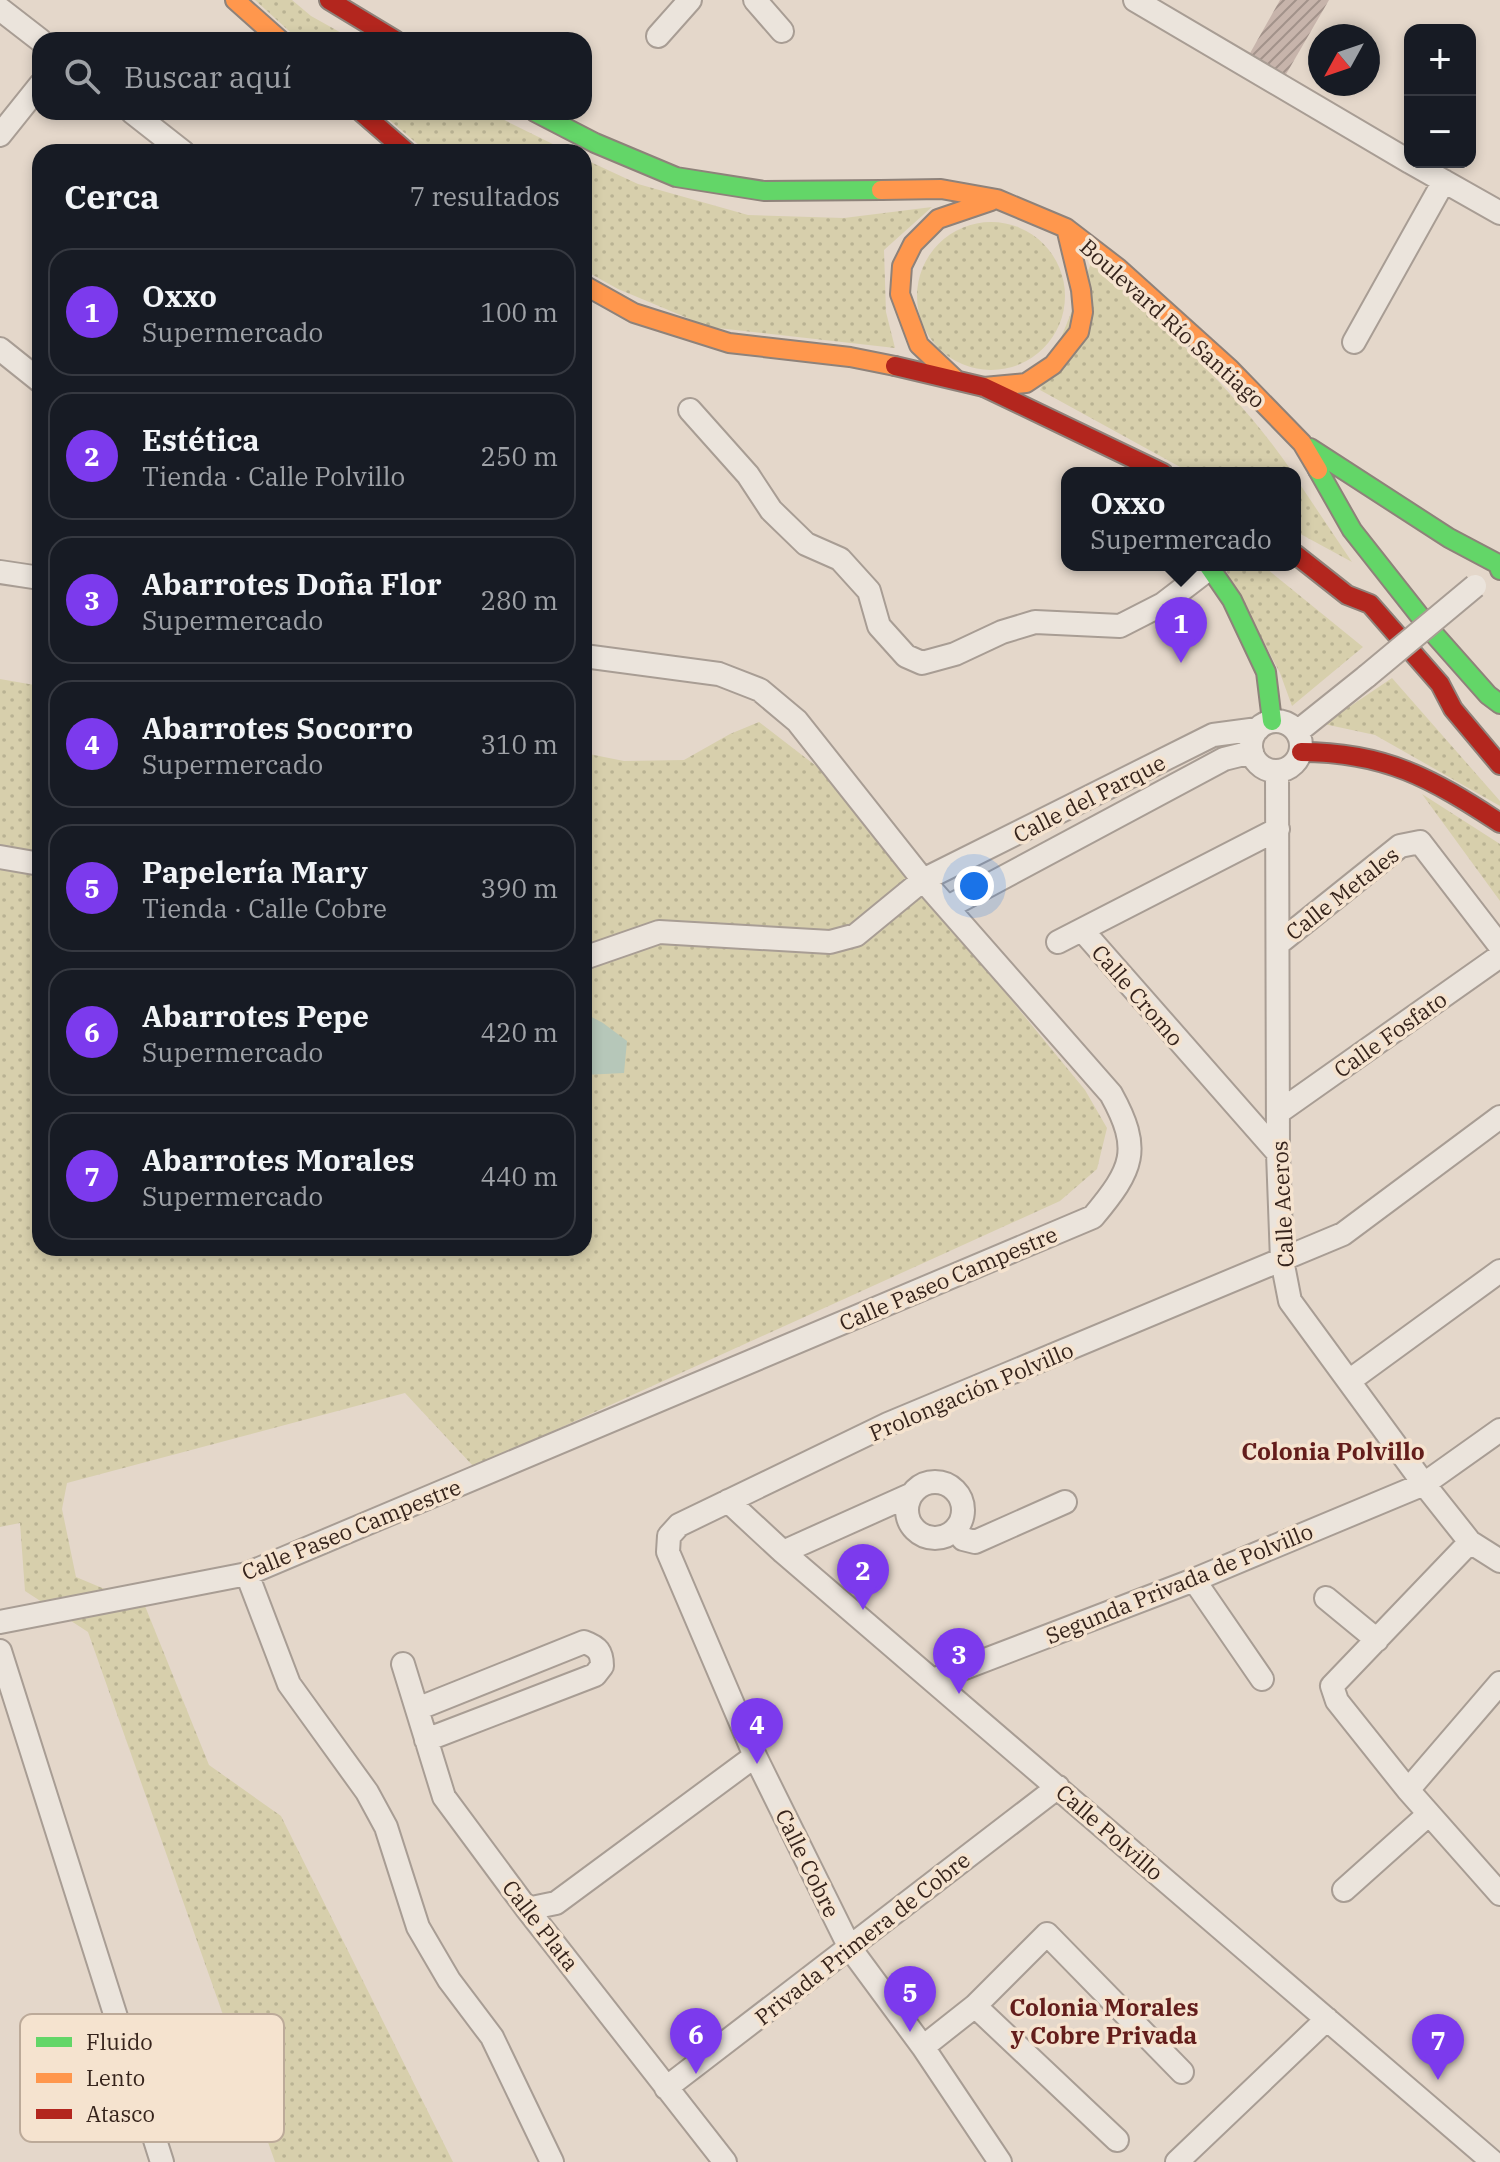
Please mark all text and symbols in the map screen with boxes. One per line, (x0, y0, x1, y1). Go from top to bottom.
north arrow (1308, 24, 1380, 96)
map controls (1404, 24, 1476, 168)
button: + (1404, 24, 1476, 96)
search box (32, 32, 592, 120)
icon: search (60, 54, 104, 98)
text: Buscar aquí (124, 57, 291, 96)
button: − (1404, 96, 1476, 168)
text: Cerca (64, 174, 160, 218)
text: 7 resultados (410, 179, 560, 213)
street label: Boulevard Río Santiago (1074, 232, 1272, 414)
text: Oxxo (142, 276, 217, 315)
text: 1 (84, 295, 100, 329)
text: 100 m (480, 295, 558, 329)
text: Supermercado (142, 315, 323, 349)
text: Estética (142, 420, 260, 459)
text: 2 (84, 439, 100, 473)
text: 250 m (480, 439, 558, 473)
text: Tienda · Calle Polvillo (142, 459, 405, 493)
popup (1061, 467, 1301, 571)
text: Oxxo (1090, 483, 1165, 522)
text: Supermercado (1090, 522, 1272, 556)
text: Abarrotes Doña Flor (142, 564, 442, 603)
text: 3 (84, 583, 100, 617)
text: 280 m (480, 583, 558, 617)
pin: 1 (1155, 597, 1207, 663)
text: Supermercado (142, 603, 323, 637)
text: Abarrotes Socorro (142, 708, 413, 747)
text: 4 (84, 727, 100, 761)
text: 310 m (480, 727, 558, 761)
text: Supermercado (142, 747, 323, 781)
street label: Calle del Parque (1008, 747, 1170, 849)
street label: Calle Metales (1279, 840, 1405, 946)
text: Papelería Mary (142, 852, 368, 891)
your location (954, 866, 994, 906)
text: 5 (84, 871, 100, 905)
text: 390 m (480, 871, 558, 905)
text: Tienda · Calle Cobre (142, 891, 387, 925)
street label: Calle Cromo (1086, 938, 1190, 1052)
street label: Calle Fosfato (1328, 984, 1452, 1084)
text: Abarrotes Pepe (142, 996, 369, 1035)
text: 6 (84, 1015, 100, 1049)
text: 420 m (480, 1015, 558, 1049)
text: Supermercado (142, 1035, 323, 1069)
text: Abarrotes Morales (142, 1140, 415, 1179)
street label: Calle Aceros (1264, 1140, 1300, 1268)
text: 7 (84, 1159, 100, 1193)
text: 440 m (480, 1159, 558, 1193)
text: Supermercado (142, 1179, 323, 1213)
street label: Calle Paseo Campestre (835, 1219, 1061, 1337)
street label: Prolongación Polvillo (864, 1335, 1078, 1447)
district label: Colonia Polvillo (1241, 1435, 1425, 1467)
street label: Calle Paseo Campestre (237, 1472, 465, 1586)
street label: Segunda Privada de Polvillo (1041, 1516, 1317, 1650)
pin: 2 (837, 1544, 889, 1610)
pin: 3 (933, 1628, 985, 1694)
pin: 4 (731, 1698, 783, 1764)
street label: Calle Polvillo (1050, 1778, 1170, 1886)
street label: Calle Cobre (769, 1804, 847, 1922)
street label: Privada Primera de Cobre (748, 1845, 976, 2031)
street label: Calle Plata (496, 1873, 586, 1977)
pin: 5 (884, 1966, 936, 2032)
district label: Colonia Morales y Cobre Privada (1009, 1991, 1199, 2051)
pin: 6 (670, 2008, 722, 2074)
legend (20, 2014, 284, 2142)
pin: 7 (1412, 2014, 1464, 2080)
text: Fluido (86, 2027, 153, 2056)
text: Lento (86, 2063, 145, 2092)
text: Atasco (86, 2099, 155, 2128)

